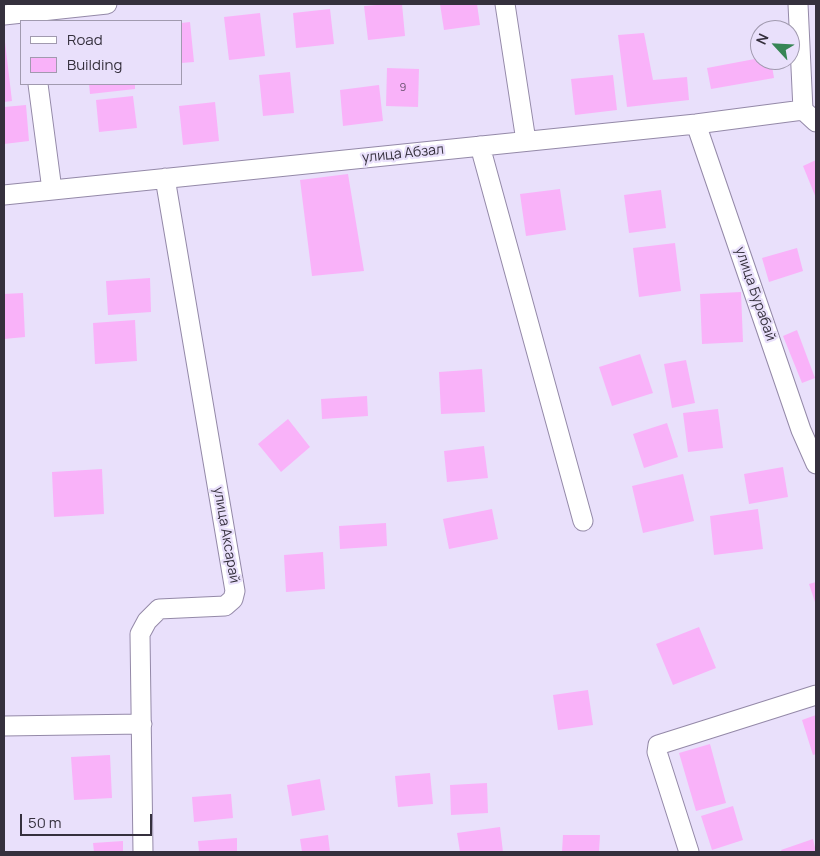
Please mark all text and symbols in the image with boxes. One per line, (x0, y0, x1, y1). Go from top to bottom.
legend (20, 20, 182, 85)
north arrow (750, 20, 800, 70)
text: Road (67, 29, 103, 50)
text: N (751, 30, 773, 47)
text: Building (67, 54, 122, 75)
house number: 9 (400, 81, 406, 95)
street label: улица Абзал (361, 141, 445, 167)
street label: улица Бурабай (731, 245, 779, 343)
street label: улица Аксарай (209, 486, 243, 584)
scale bar (22, 804, 155, 836)
text: 50 m (28, 812, 62, 833)

